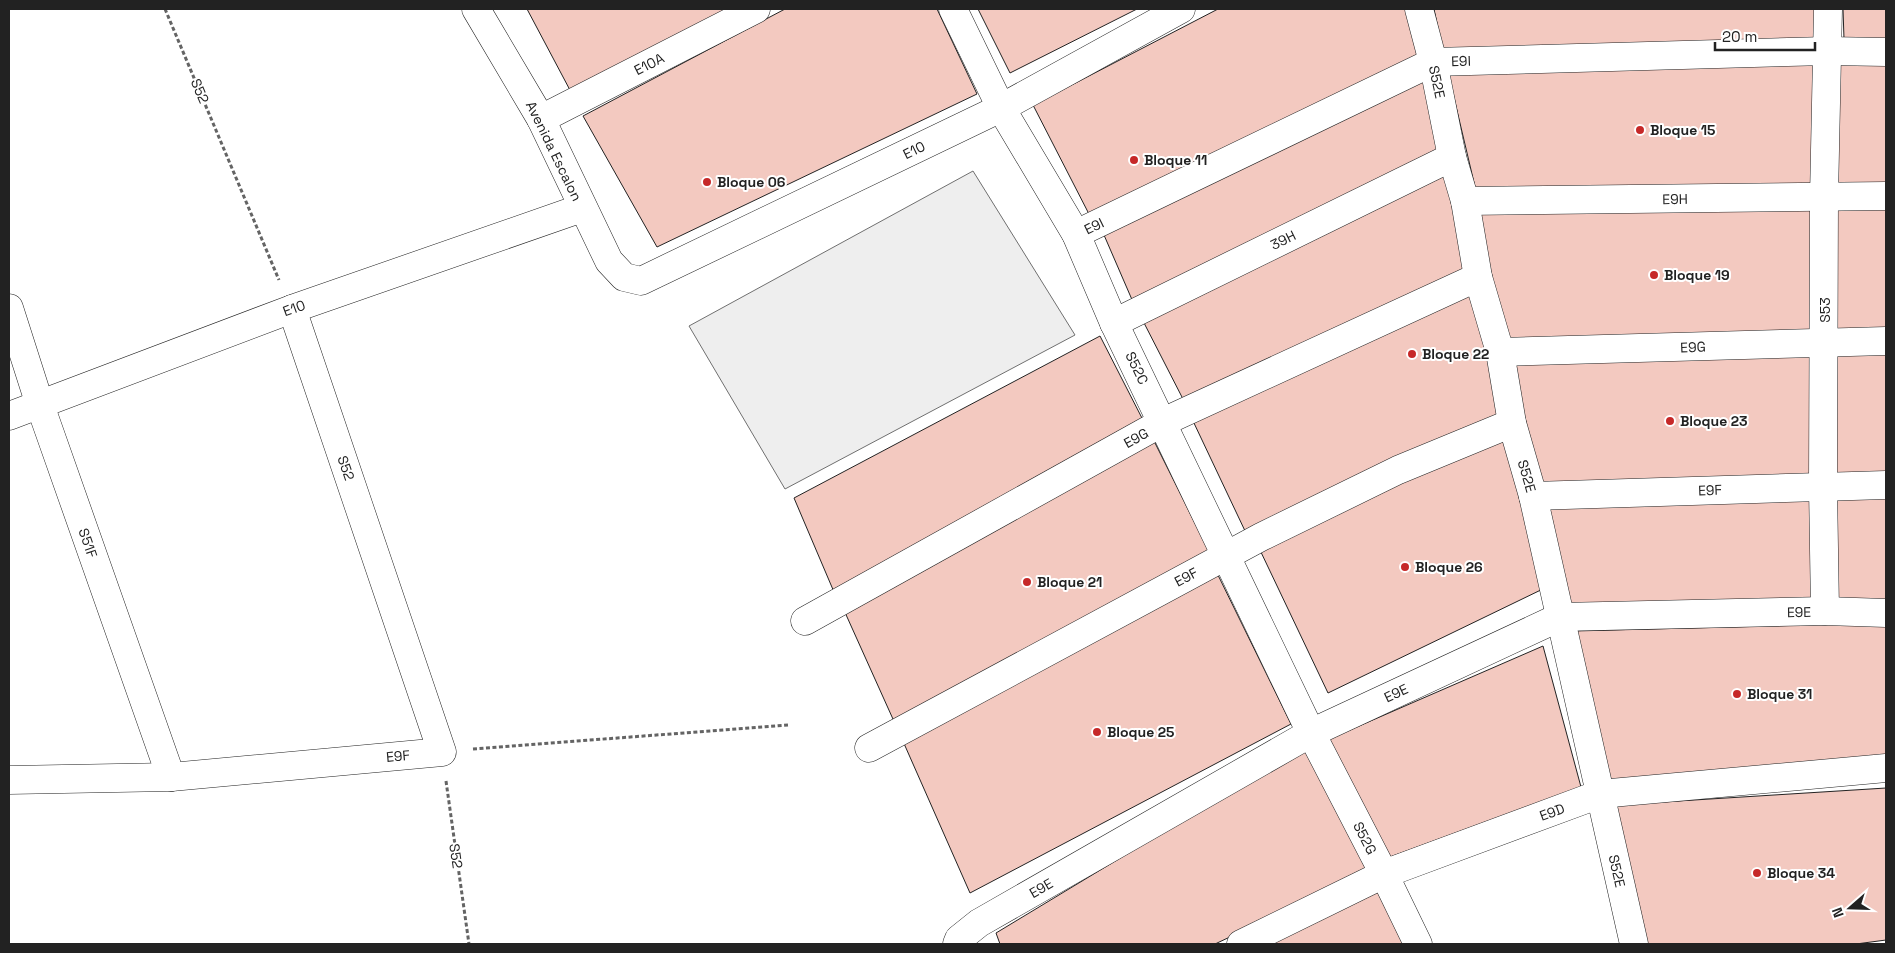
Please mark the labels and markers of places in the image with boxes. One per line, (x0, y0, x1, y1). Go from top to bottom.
place label: Bloque 15 (1650, 121, 1716, 139)
marker: Bloque 15 (1634, 124, 1646, 136)
place label: Bloque 11 (1144, 151, 1207, 169)
marker: Bloque 11 (1128, 154, 1140, 166)
place label: Bloque 06 (717, 173, 786, 191)
marker: Bloque 06 (701, 176, 713, 188)
place label: Bloque 19 (1664, 266, 1730, 284)
marker: Bloque 19 (1648, 269, 1660, 281)
place label: Bloque 22 (1422, 345, 1489, 363)
marker: Bloque 22 (1406, 348, 1418, 360)
place label: Bloque 23 (1680, 412, 1748, 430)
marker: Bloque 23 (1664, 415, 1676, 427)
place label: Bloque 26 (1415, 558, 1483, 576)
marker: Bloque 26 (1399, 561, 1411, 573)
place label: Bloque 21 (1037, 573, 1102, 591)
marker: Bloque 21 (1021, 576, 1033, 588)
place label: Bloque 31 (1747, 685, 1812, 703)
marker: Bloque 31 (1731, 688, 1743, 700)
place label: Bloque 25 (1107, 723, 1175, 741)
marker: Bloque 25 (1091, 726, 1103, 738)
place label: Bloque 34 (1767, 864, 1835, 882)
marker: Bloque 34 (1751, 867, 1763, 879)

